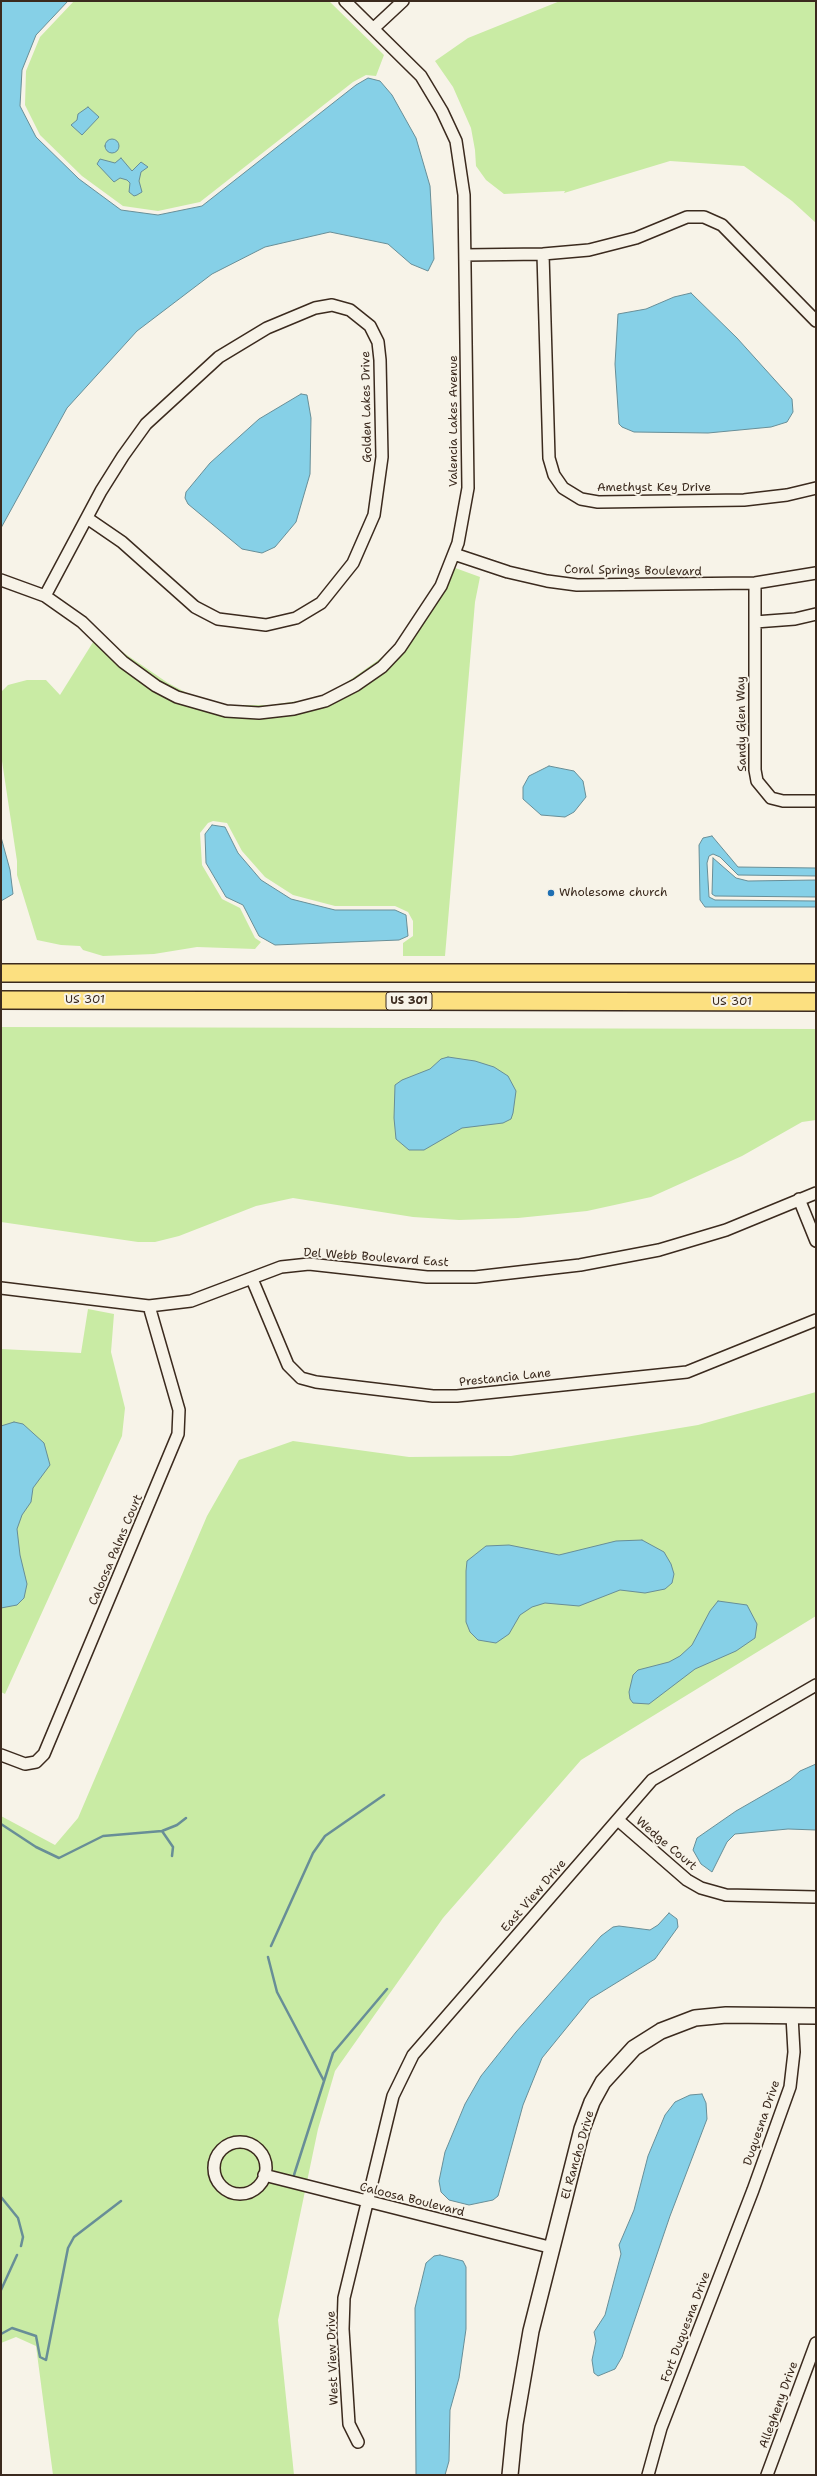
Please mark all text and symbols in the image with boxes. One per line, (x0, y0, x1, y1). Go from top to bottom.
street label: Golden Lakes Drive (359, 351, 375, 463)
street label: Valencia Lakes Avenue (447, 355, 461, 487)
street label: Amethyst Key Drive (597, 481, 711, 495)
street label: Coral Springs Boulevard (564, 563, 702, 579)
street label: Sandy Glen Way (734, 676, 750, 772)
place label: Wholesome church (559, 886, 667, 900)
marker: Wholesome church (546, 888, 556, 898)
road number: US 301 (386, 992, 432, 1010)
street label: US 301 (65, 993, 105, 1007)
street label: US 301 (712, 995, 752, 1009)
street label: Del Webb Boulevard East (303, 1246, 449, 1270)
street label: Prestancia Lane (458, 1366, 552, 1390)
street label: Caloosa Palms Court (86, 1492, 146, 1608)
street label: Wedge Court (633, 1814, 699, 1874)
street label: East View Drive (499, 1857, 569, 1935)
street label: Duquesna Drive (741, 2078, 783, 2168)
street label: El Rancho Drive (558, 2109, 598, 2201)
street label: Caloosa Boulevard (358, 2180, 466, 2220)
street label: Fort Duquesna Drive (658, 2270, 714, 2384)
street label: West View Drive (324, 2310, 342, 2406)
street label: Allegheny Drive (757, 2360, 801, 2450)

